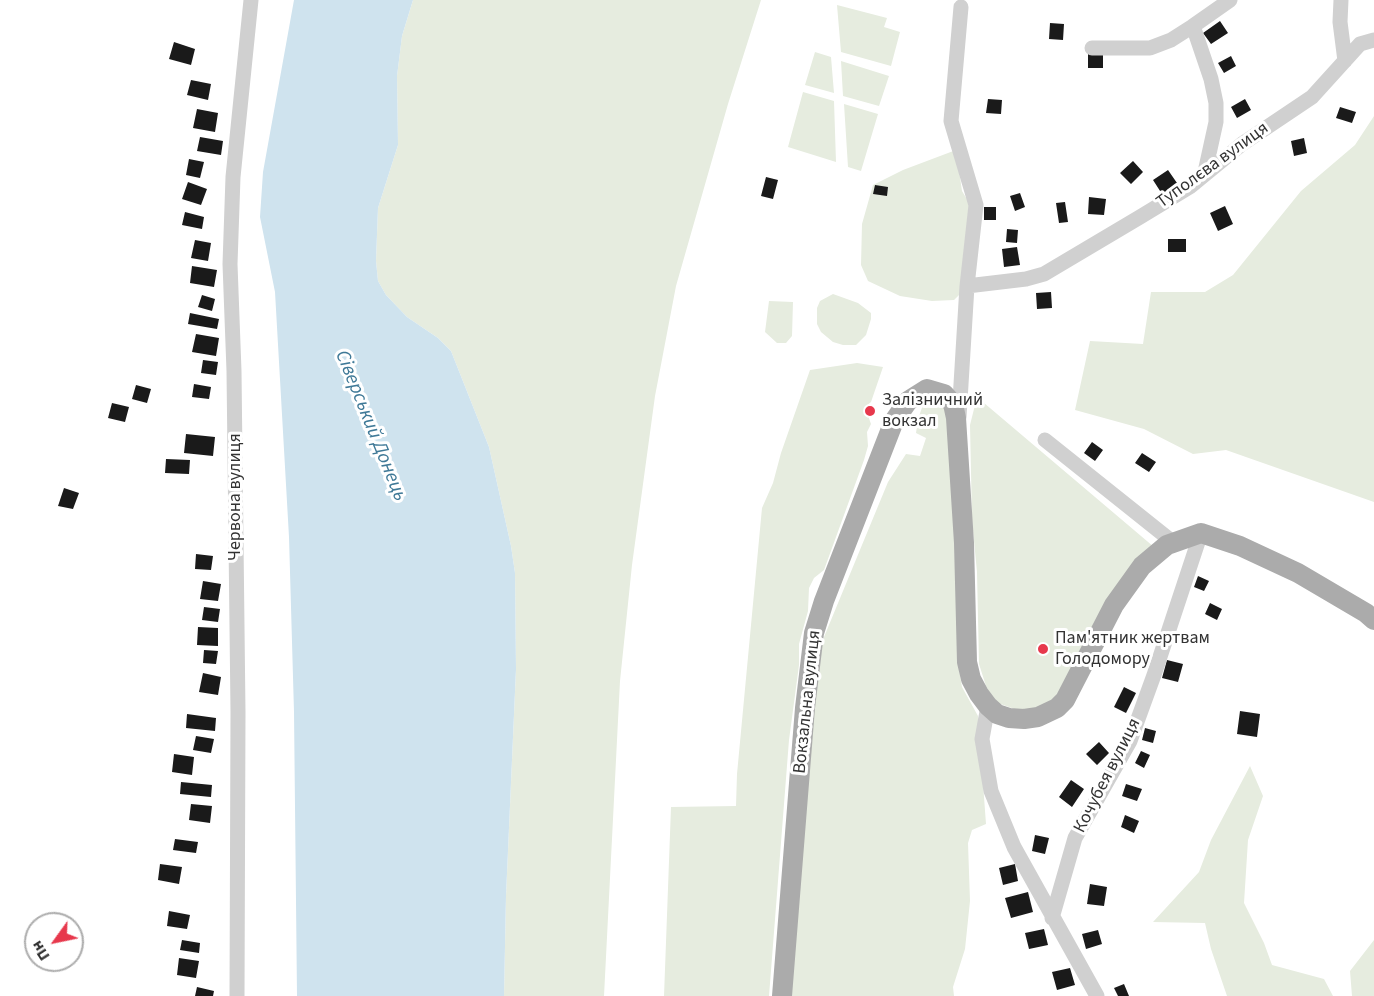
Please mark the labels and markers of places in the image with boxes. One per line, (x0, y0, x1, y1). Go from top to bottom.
place label: Залізничний вокзал (882, 390, 983, 432)
marker: Залізничний вокзал (863, 404, 877, 418)
place label: Пам'ятник жертвам Голодомору (1055, 628, 1210, 670)
marker: Пам'ятник жертвам Голодомору (1036, 642, 1050, 656)

